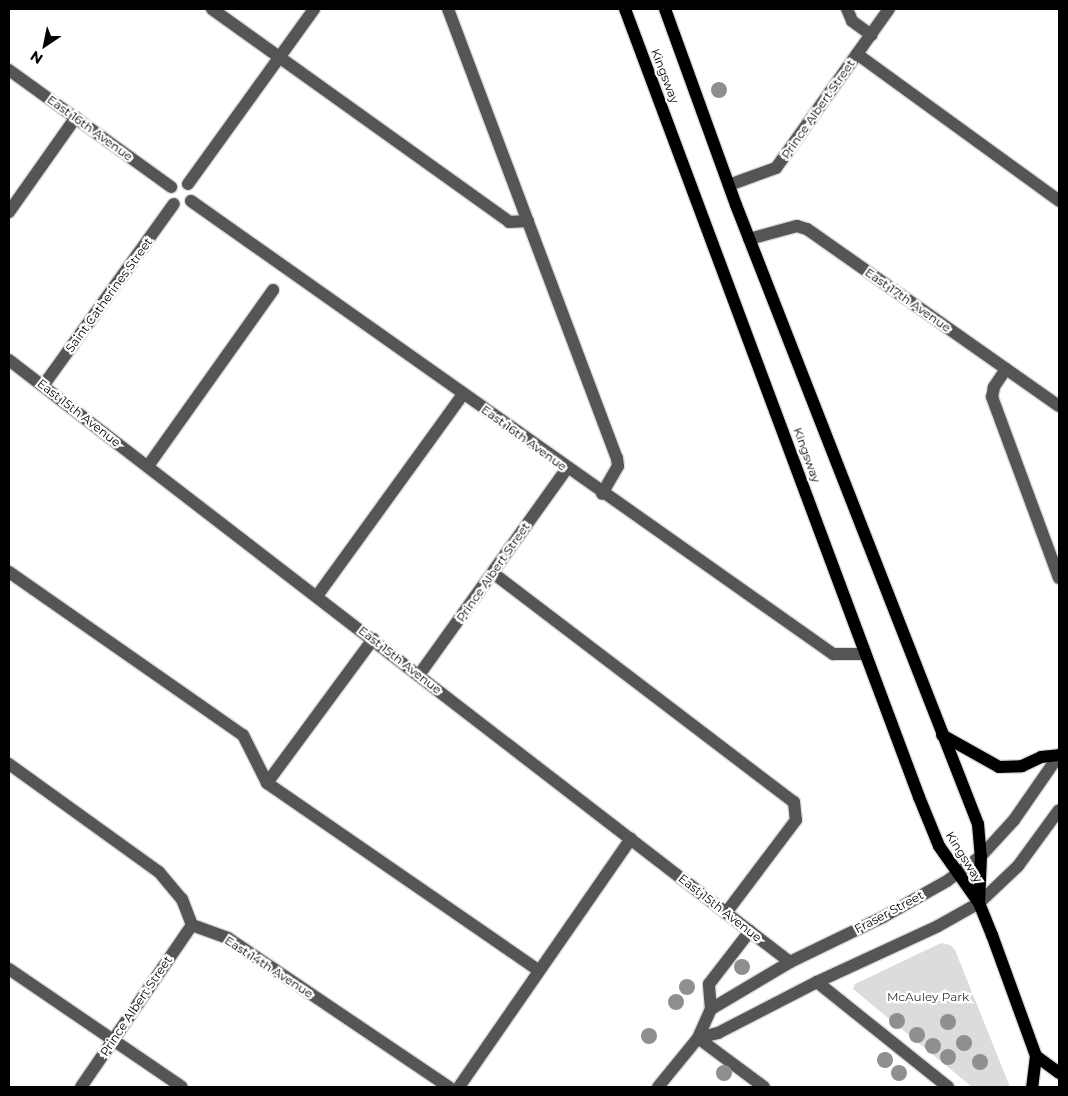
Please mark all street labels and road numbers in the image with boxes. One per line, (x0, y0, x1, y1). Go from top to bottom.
street label: Kingsway (648, 47, 682, 105)
street label: Prince Albert Street (778, 57, 858, 161)
street label: East 16th Avenue (45, 92, 135, 164)
street label: Saint Catherines Street (63, 235, 155, 355)
street label: East 17th Avenue (862, 265, 954, 335)
street label: East 15th Avenue (35, 376, 123, 450)
street label: East 16th Avenue (479, 402, 569, 474)
street label: Kingsway (790, 426, 824, 484)
street label: Prince Albert Street (453, 520, 533, 624)
street label: East 15th Avenue (356, 623, 444, 697)
street label: Kingsway (943, 829, 985, 885)
street label: East 15th Avenue (676, 871, 764, 945)
street label: Fraser Street (852, 888, 926, 936)
street label: East 14th Avenue (222, 933, 316, 1001)
street label: Prince Albert Street (97, 953, 175, 1059)

